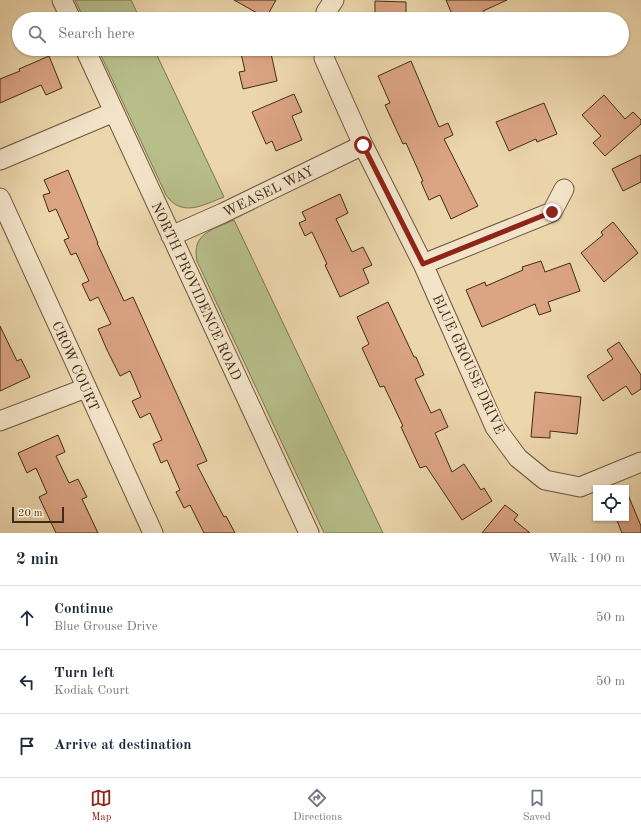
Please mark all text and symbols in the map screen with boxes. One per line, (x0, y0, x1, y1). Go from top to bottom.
search box (12, 12, 629, 56)
icon: search (26, 23, 48, 45)
text: Search here (58, 27, 135, 42)
route start (354, 136, 372, 154)
street label: WEASEL WAY (221, 164, 316, 220)
street label: NORTH PROVIDENCE ROAD (149, 200, 244, 383)
route end (543, 203, 561, 221)
street label: BLUE GROUSE DRIVE (430, 292, 507, 436)
street label: CROW COURT (49, 319, 101, 413)
map controls (593, 485, 629, 521)
button: locate (593, 485, 629, 521)
scale bar (12, 505, 64, 524)
text: 20 m (18, 508, 43, 519)
text: 2 min (16, 551, 59, 568)
text: Walk · 100 m (548, 552, 625, 565)
text: Continue (54, 602, 113, 617)
icon: ahead (16, 607, 38, 629)
text: 50 m (596, 611, 625, 624)
text: Blue Grouse Drive (54, 620, 158, 633)
text: Turn left (54, 666, 114, 681)
icon: left (16, 671, 38, 693)
text: 50 m (596, 675, 625, 688)
text: Kodiak Court (54, 684, 129, 697)
icon: arrive (16, 735, 38, 757)
text: Arrive at destination (54, 738, 192, 753)
tab: Map (90, 787, 112, 825)
tab: Directions (293, 787, 342, 825)
tab: Saved (523, 787, 551, 825)

